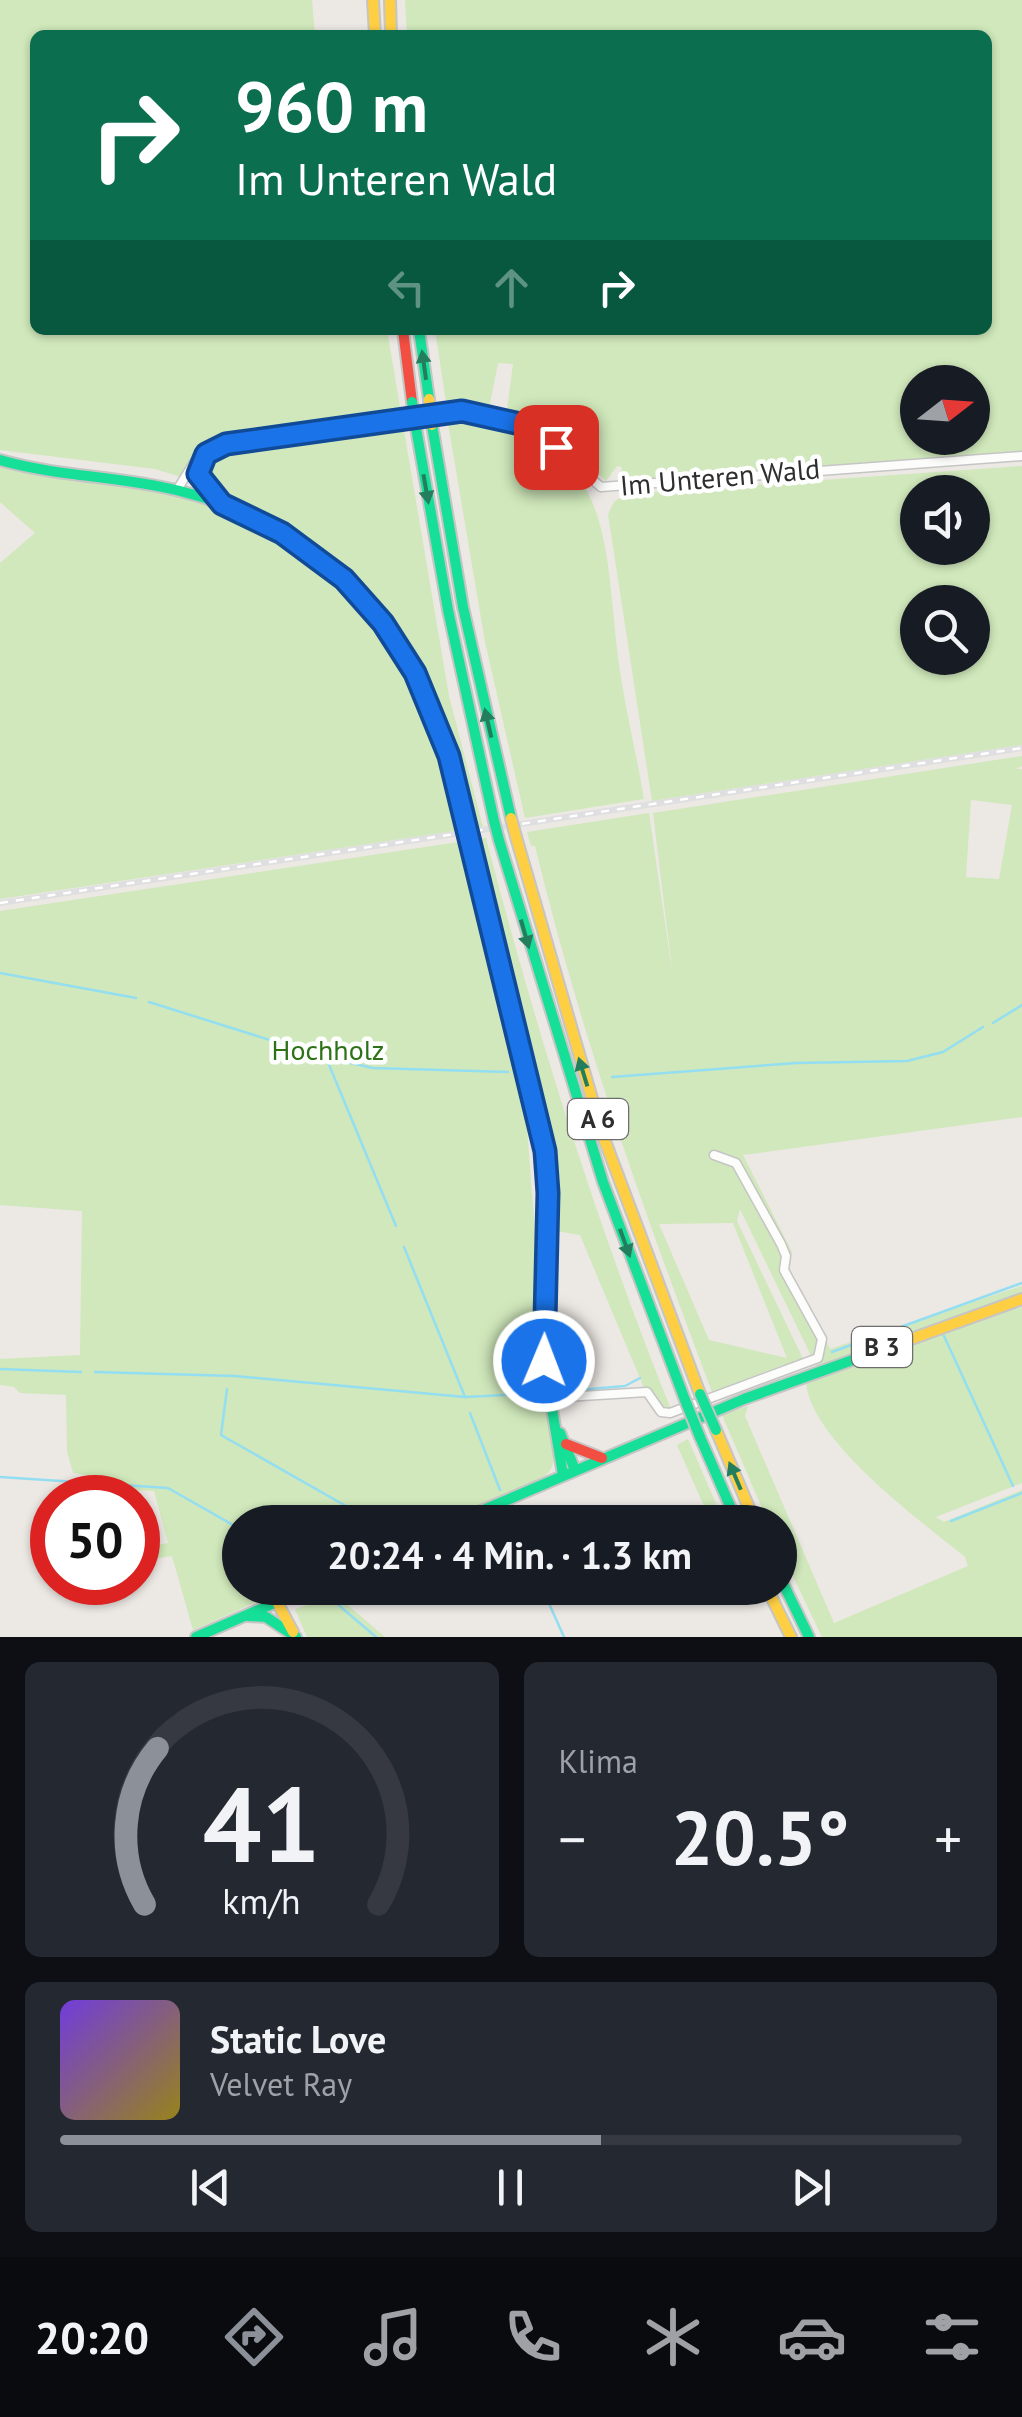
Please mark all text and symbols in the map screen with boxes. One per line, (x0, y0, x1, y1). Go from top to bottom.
text: 960 m (235, 61, 428, 151)
icon: right (70, 70, 200, 200)
text: Im Unteren Wald (235, 149, 557, 207)
icon: left (379, 260, 434, 315)
icon: ahead (484, 260, 539, 315)
icon: right (589, 260, 644, 315)
one-way arrow (416, 348, 432, 380)
north arrow (900, 365, 990, 455)
map controls (900, 365, 990, 675)
pin (514, 405, 599, 490)
icon: arrive (529, 420, 584, 475)
street label: Im Unteren Wald (618, 449, 821, 504)
one-way arrow (419, 474, 434, 506)
button: sound (900, 475, 990, 565)
button: search (900, 585, 990, 675)
one-way arrow (480, 707, 495, 738)
one-way arrow (518, 919, 533, 950)
park label: Hochholz (272, 1031, 384, 1068)
one-way arrow (574, 1057, 589, 1087)
road number: A 6 (568, 1099, 628, 1139)
one-way arrow (618, 1229, 633, 1259)
position arrow (492, 1309, 596, 1413)
road number: B 3 (852, 1327, 912, 1367)
one-way arrow (727, 1462, 743, 1491)
speed limit sign: 50 (30, 1475, 160, 1605)
text: 20:24 · 4 Min. · 1.3 km (327, 1530, 692, 1579)
text: Klima (559, 1740, 638, 1782)
text: 41 (203, 1756, 321, 1891)
text: 20.5° (671, 1789, 850, 1886)
text: − (559, 1803, 586, 1874)
text: + (934, 1803, 962, 1874)
text: km/h (223, 1878, 301, 1924)
text: Static Love (210, 2014, 386, 2063)
text: Velvet Ray (210, 2063, 352, 2105)
icon: previous (183, 2160, 238, 2215)
icon: pause (483, 2160, 538, 2215)
icon: next (784, 2160, 839, 2215)
icon: directions (219, 2302, 289, 2372)
icon: music (358, 2302, 428, 2372)
icon: phone (498, 2302, 568, 2372)
icon: climate (638, 2302, 708, 2372)
icon: car (777, 2302, 847, 2372)
icon: filters (917, 2302, 987, 2372)
text: 20:20 (35, 2308, 149, 2366)

